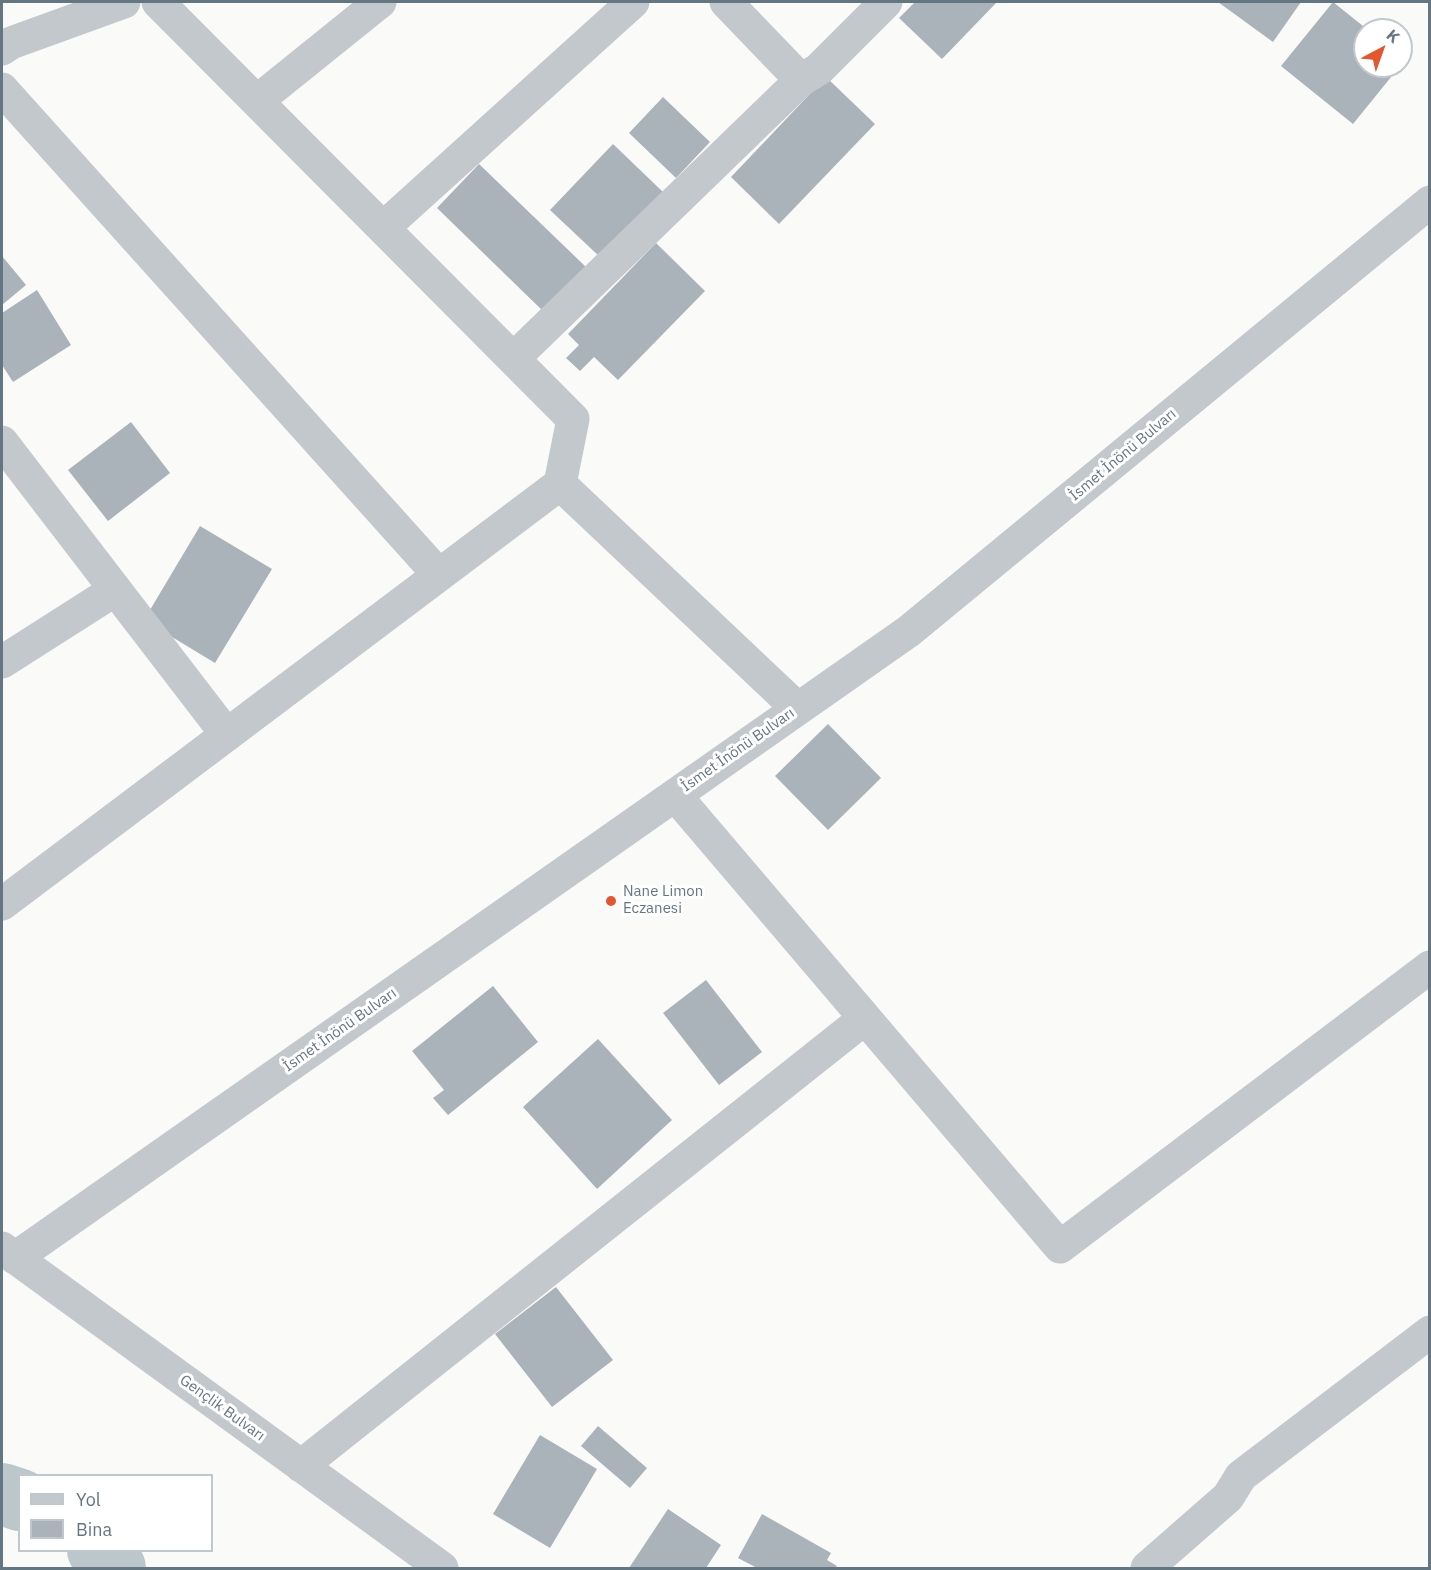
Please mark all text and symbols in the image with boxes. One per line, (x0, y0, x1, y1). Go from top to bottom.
north arrow (1353, 18, 1413, 78)
text: K (1383, 25, 1404, 47)
street label: İsmet İnönü Bulvarı (1066, 405, 1180, 505)
street label: İsmet İnönü Bulvarı (678, 704, 798, 796)
place label: Nane Limon Eczanesi (623, 883, 703, 918)
marker: Nane Limon Eczanesi (604, 894, 618, 908)
street label: İsmet İnönü Bulvarı (280, 984, 400, 1076)
street label: Gençlik Bulvarı (176, 1371, 268, 1445)
legend (18, 1474, 213, 1552)
text: Yol (76, 1488, 101, 1511)
text: Bina (76, 1518, 112, 1541)

